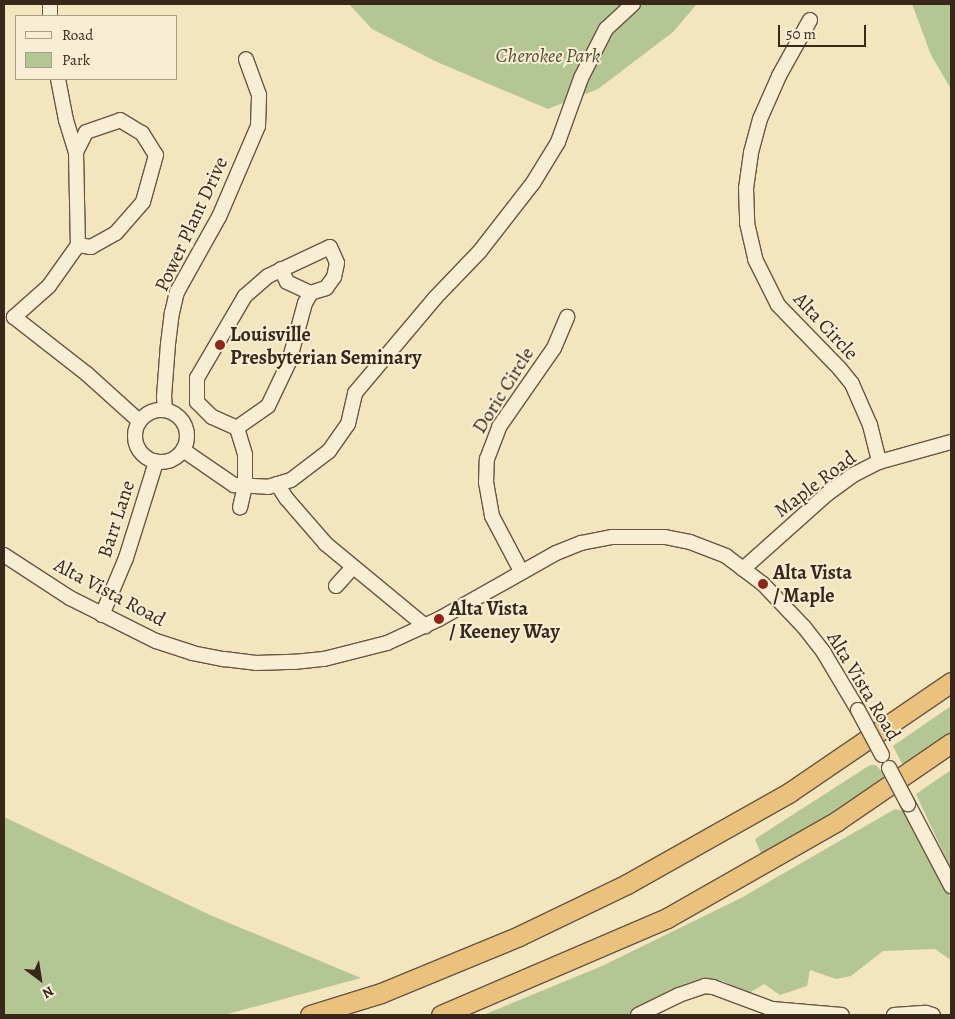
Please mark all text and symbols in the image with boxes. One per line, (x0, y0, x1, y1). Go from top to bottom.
legend (15, 15, 178, 80)
scale bar (780, 15, 868, 47)
text: 50 m (786, 24, 816, 44)
text: Road (62, 25, 93, 45)
park label: Cherokee Park (496, 43, 600, 67)
text: Park (62, 50, 90, 70)
street label: Power Plant Drive (149, 153, 233, 295)
street label: Alta Circle (789, 287, 863, 365)
place label: Louisville Presbyterian Seminary (230, 322, 421, 369)
marker: Louisville Presbyterian Seminary (214, 339, 226, 351)
street label: Doric Circle (467, 342, 539, 438)
street label: Maple Road (769, 446, 861, 522)
street label: Barr Lane (92, 477, 140, 561)
street label: Alta Vista Road (50, 553, 170, 631)
place label: Alta Vista / Maple (773, 560, 852, 607)
marker: Alta Vista / Maple (757, 578, 769, 590)
place label: Alta Vista / Keeney Way (449, 596, 560, 643)
marker: Alta Vista / Keeney Way (433, 613, 445, 625)
street label: Alta Vista Road (822, 627, 906, 745)
north arrow (15, 954, 65, 1004)
text: N (39, 982, 57, 1003)

